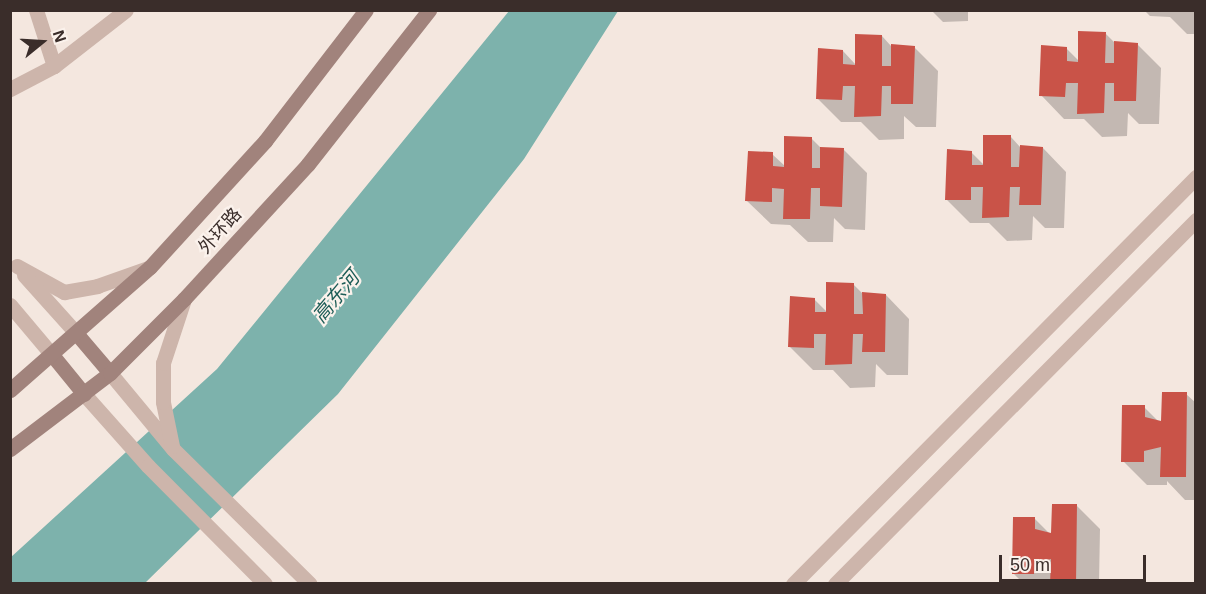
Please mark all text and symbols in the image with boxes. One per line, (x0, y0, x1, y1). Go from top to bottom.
north arrow (12, 12, 72, 72)
text: N (50, 28, 69, 44)
street label: 外环路 (194, 204, 246, 258)
water label: 高东河 (308, 266, 364, 328)
scale bar (1002, 543, 1149, 581)
text: 50 m (1010, 555, 1050, 575)

